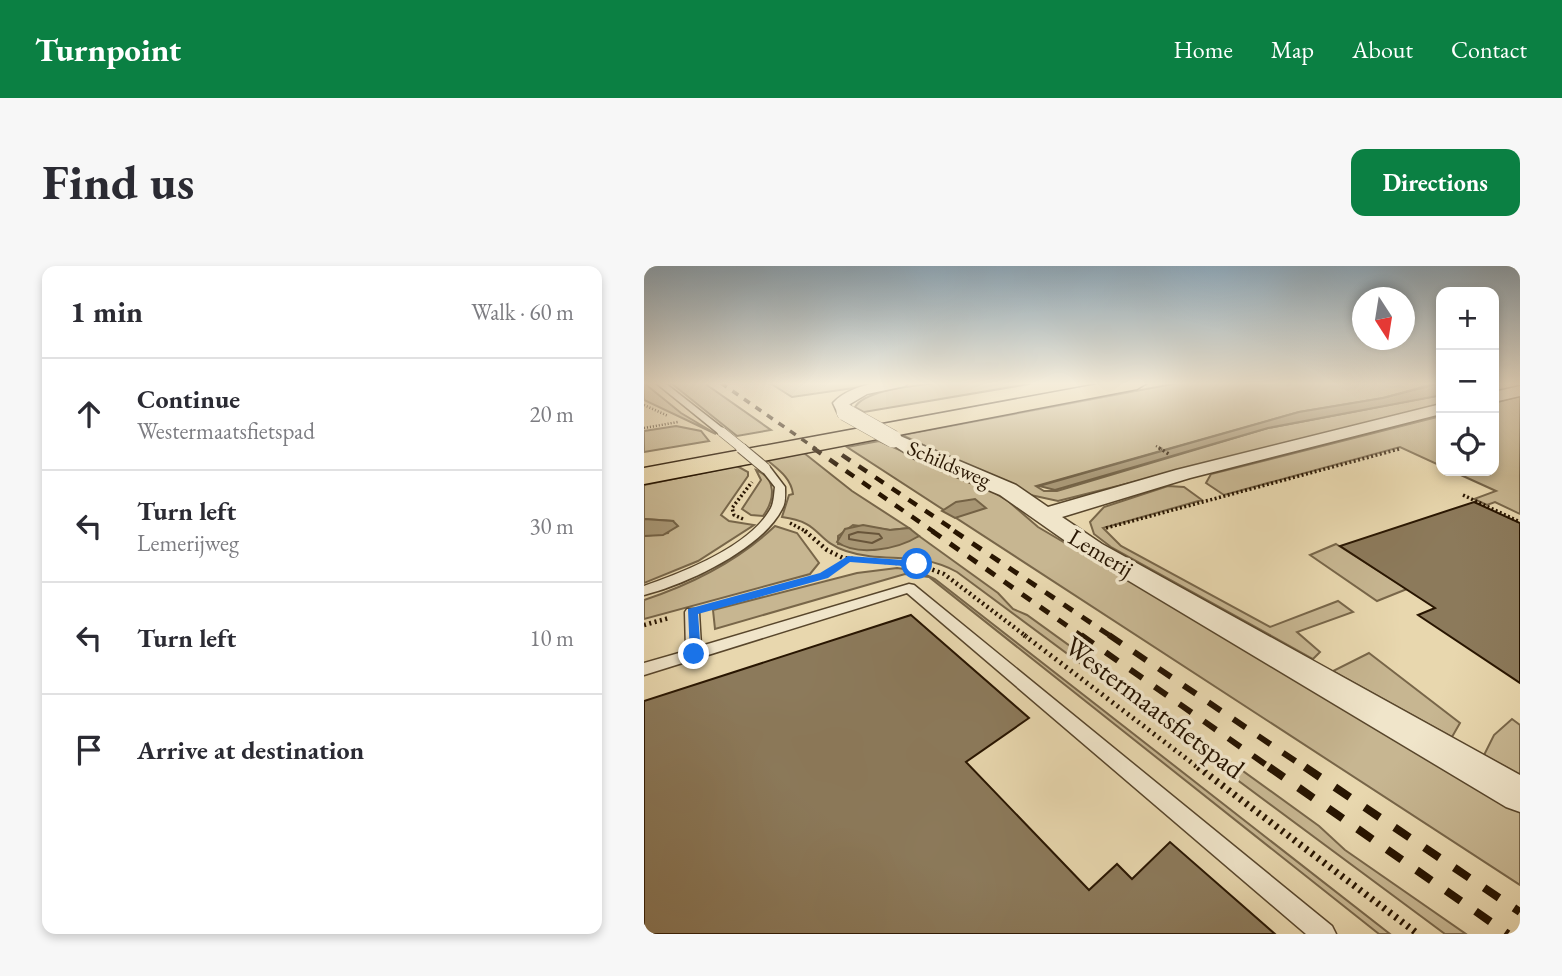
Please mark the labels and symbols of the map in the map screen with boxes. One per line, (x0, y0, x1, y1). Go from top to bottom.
north arrow (1352, 287, 1415, 350)
street label: Schildsweg (903, 434, 996, 493)
street label: Lemerij (1063, 521, 1140, 584)
route start (901, 548, 932, 579)
street label: Westermaatsfietspad (1058, 628, 1253, 787)
route end (678, 638, 709, 669)

